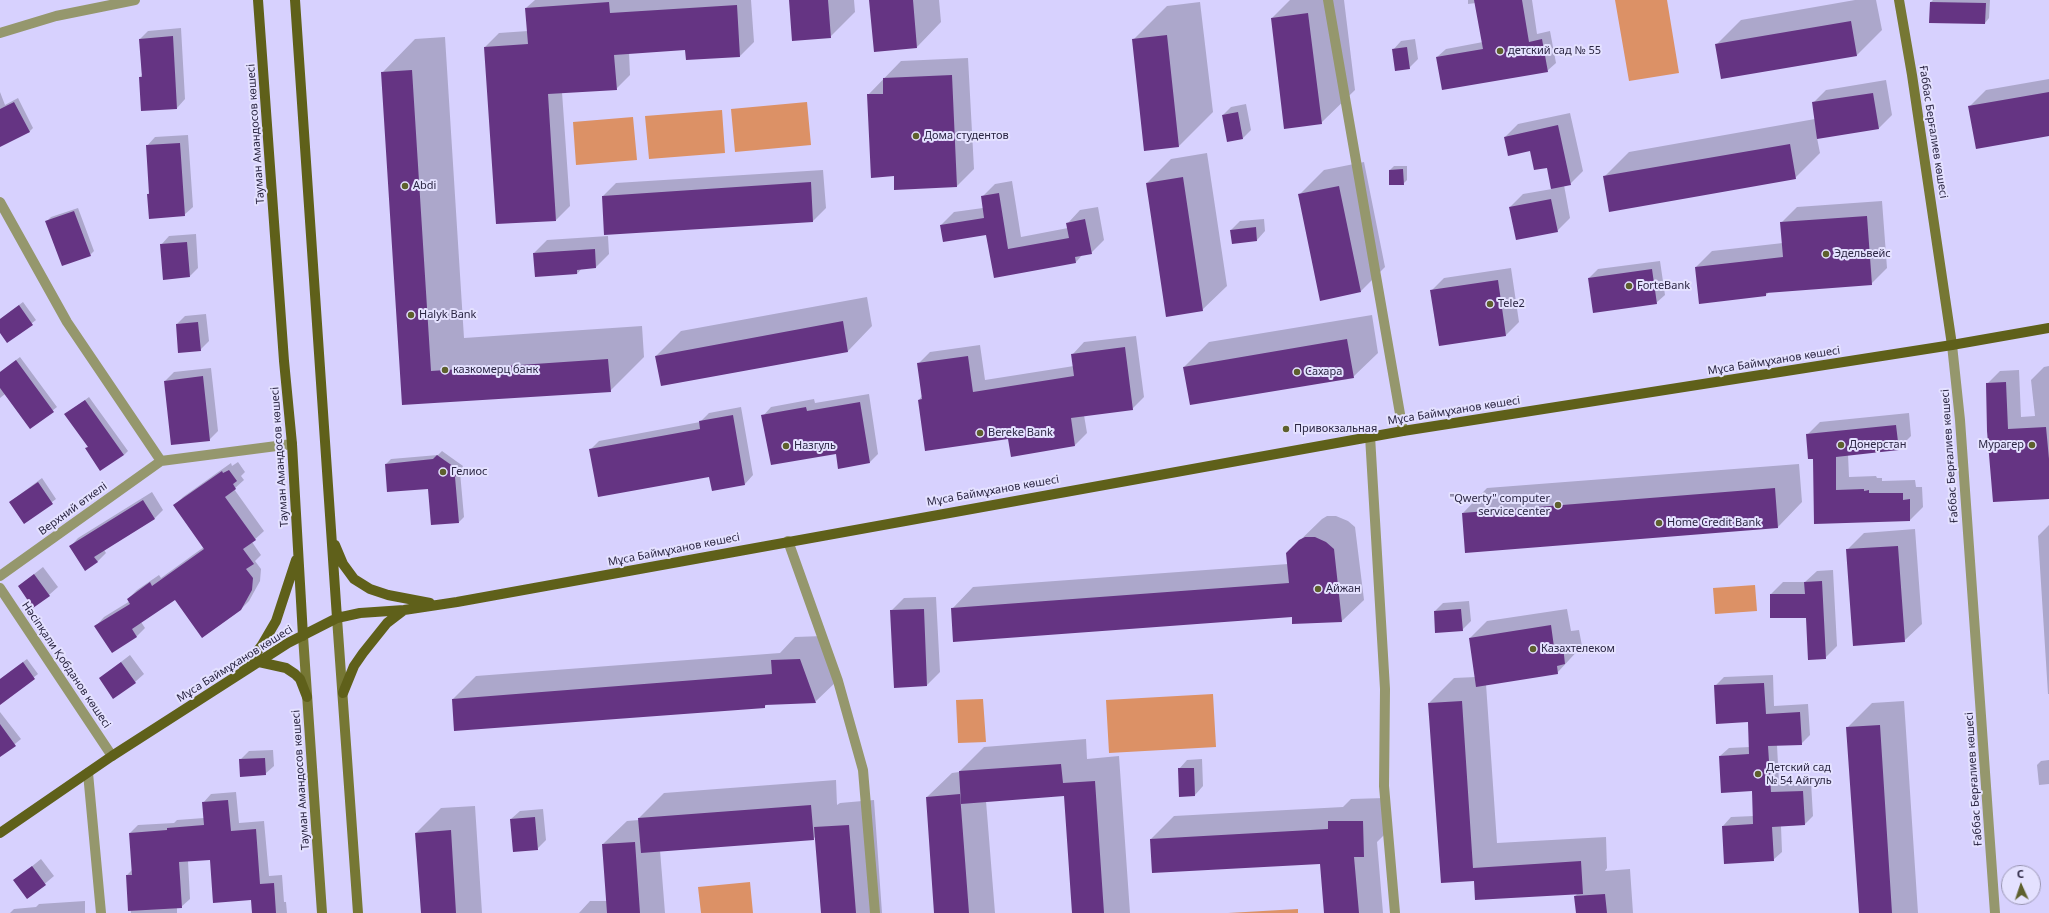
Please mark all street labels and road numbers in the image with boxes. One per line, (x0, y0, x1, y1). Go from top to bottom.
street label: Тауман Амандосов көшесі (245, 64, 267, 204)
street label: Ғаббас Берғалиев көшесі (1916, 65, 1950, 199)
street label: Мұса Баймұханов көшесі (1707, 344, 1841, 378)
street label: Тауман Амандосов көшесі (269, 387, 291, 527)
street label: Ғаббас Берғалиев көшесі (1939, 389, 1961, 523)
street label: Мұса Баймұханов көшесі (1387, 394, 1521, 428)
street label: Мұса Баймұханов көшесі (926, 473, 1060, 509)
street label: Верхний өткелі (36, 480, 110, 538)
street label: Мұса Баймұханов көшесі (607, 531, 741, 569)
street label: Нәсіпқали Қобданов көшесі (19, 599, 113, 731)
street label: Мұса Баймұханов көшесі (175, 623, 295, 705)
street label: Тауман Амандосов көшесі (290, 710, 312, 850)
street label: Ғаббас Берғалиев көшесі (1963, 712, 1985, 846)

